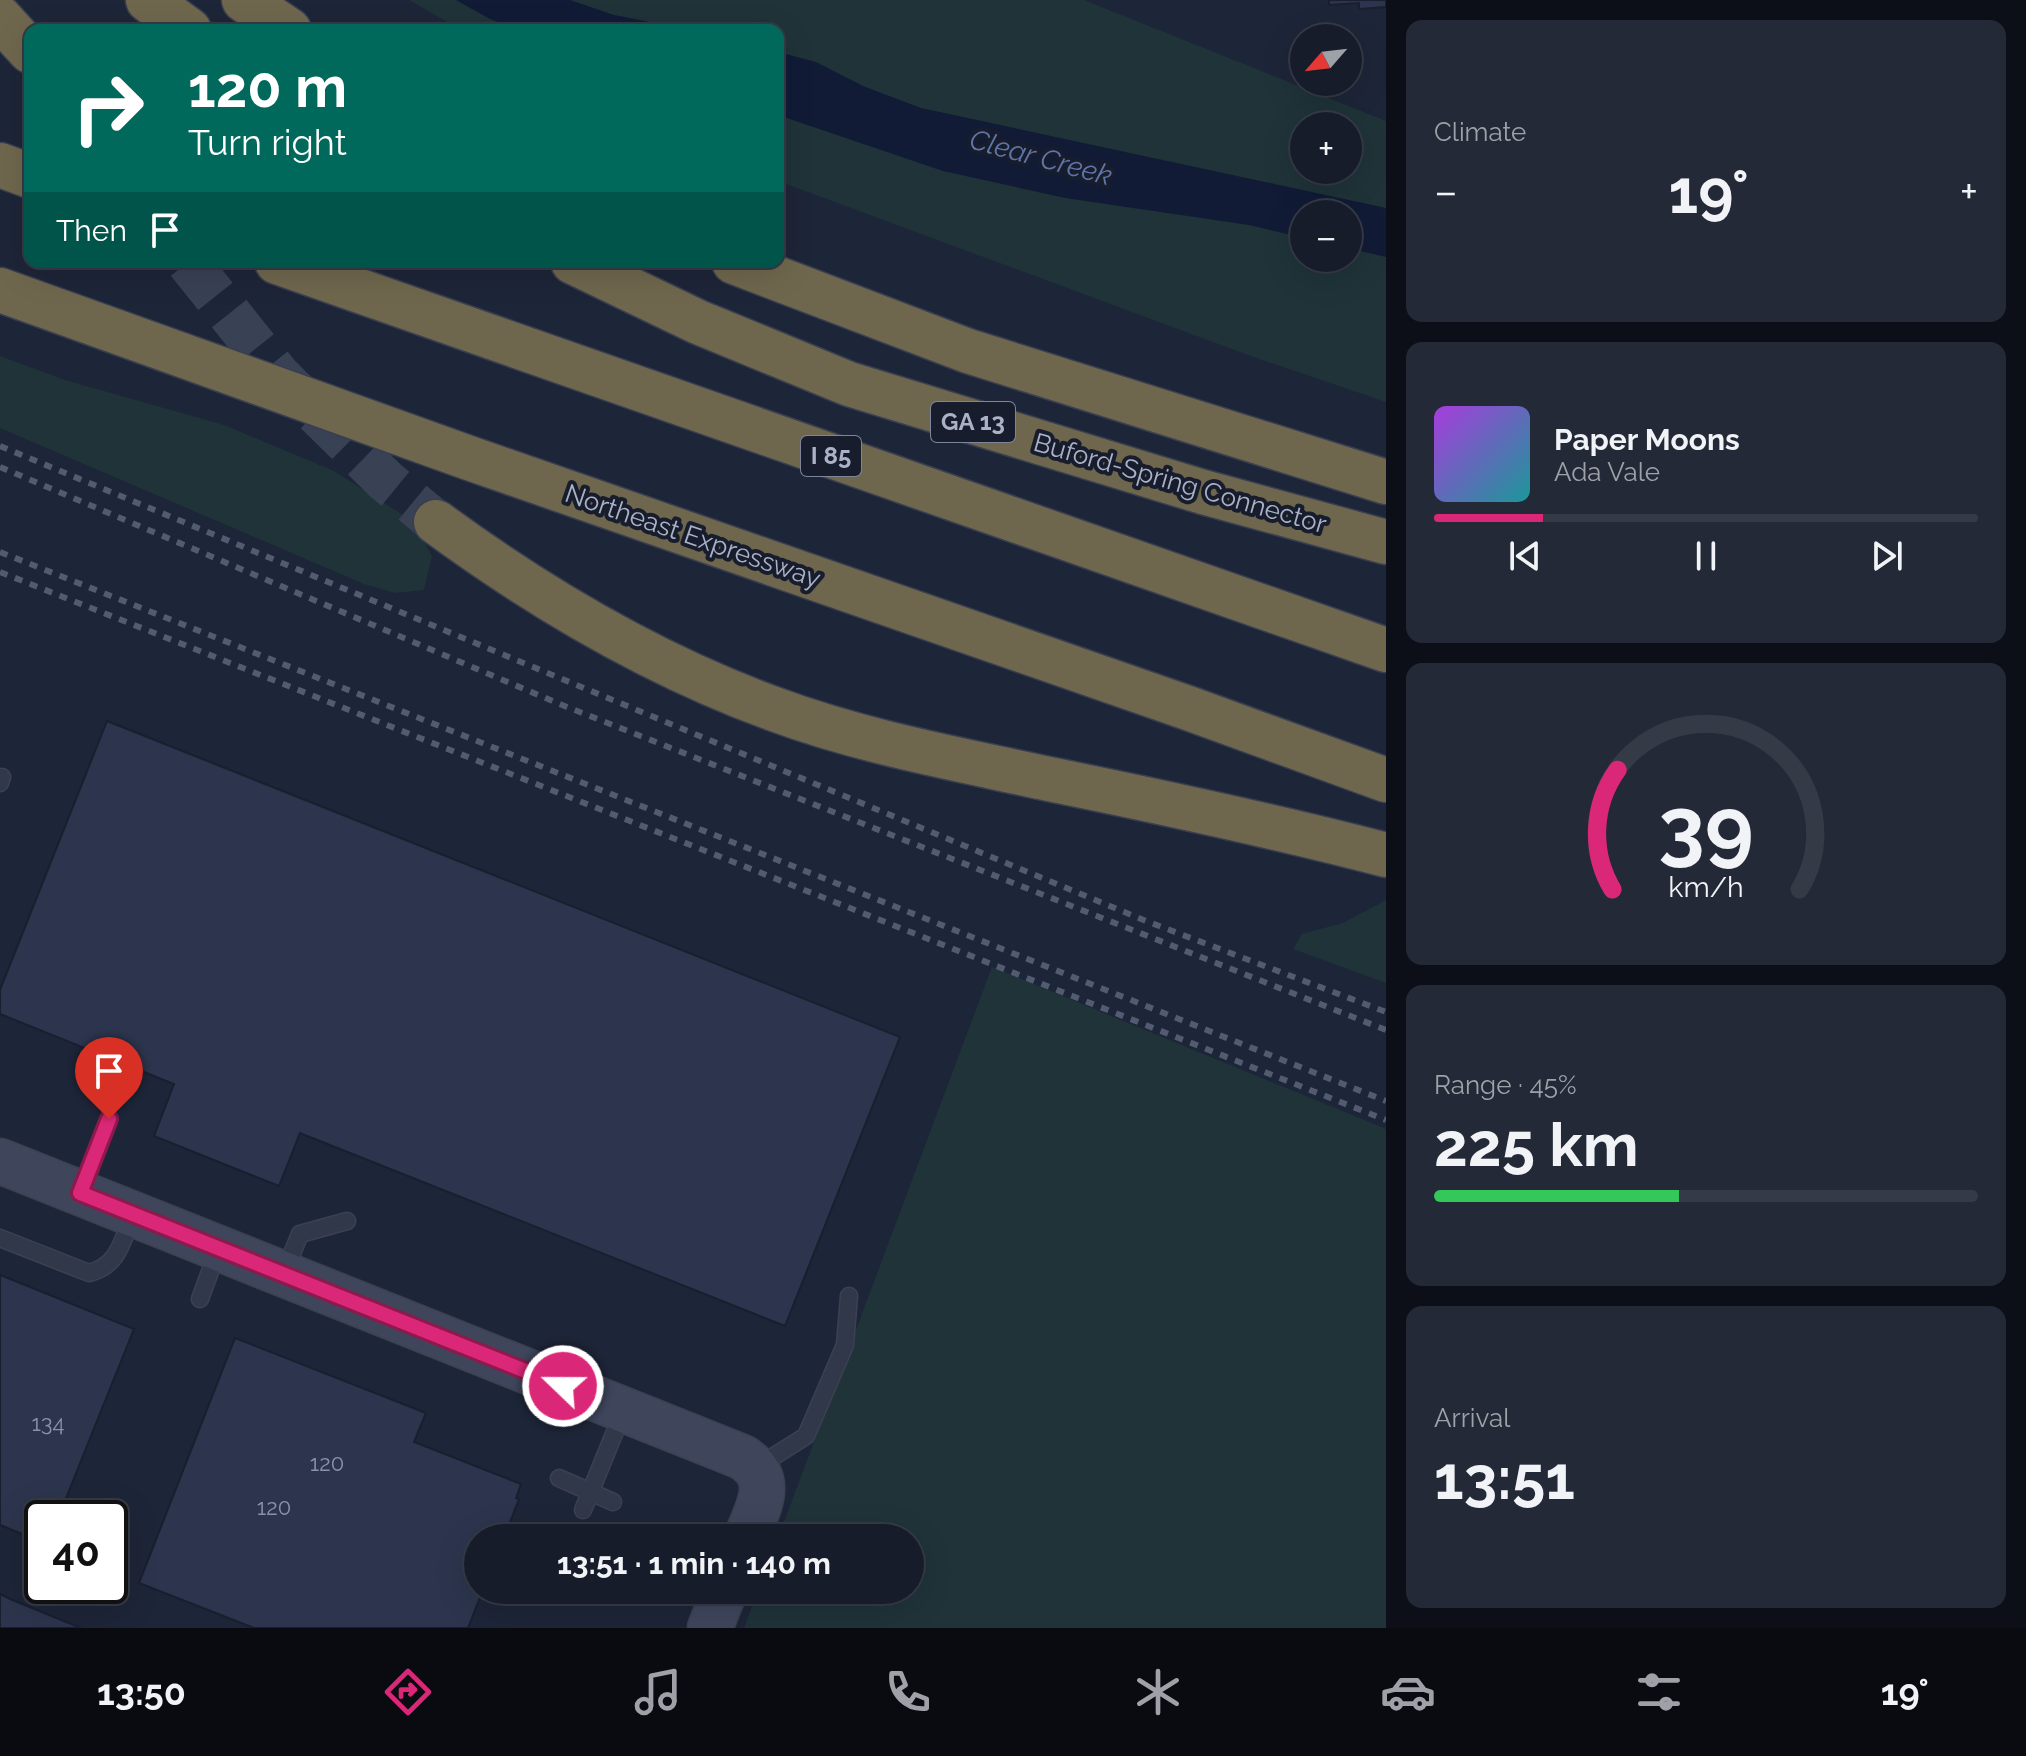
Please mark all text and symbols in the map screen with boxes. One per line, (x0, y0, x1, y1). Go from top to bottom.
north arrow (1290, 24, 1362, 96)
map controls (1290, 24, 1362, 272)
text: 120 m (188, 54, 347, 120)
icon: right (56, 56, 160, 160)
button: + (1290, 112, 1362, 184)
text: Climate (1434, 117, 1526, 147)
text: Turn right (188, 121, 347, 163)
water label: Clear Creek (966, 123, 1116, 192)
text: 19° (1669, 157, 1749, 227)
text: − (1434, 166, 1458, 217)
text: + (1960, 166, 1978, 217)
button: − (1290, 200, 1362, 272)
icon: arrive (143, 208, 187, 252)
text: Then (56, 213, 127, 248)
road number: GA 13 (931, 402, 1015, 442)
text: Paper Moons (1554, 422, 1740, 457)
street label: Buford-Spring Connector (1030, 427, 1330, 539)
road number: I 85 (801, 436, 861, 476)
text: Ada Vale (1554, 457, 1660, 487)
street label: Northeast Expressway (561, 478, 825, 594)
icon: previous (1503, 534, 1547, 578)
icon: pause (1684, 534, 1728, 578)
icon: next (1865, 534, 1909, 578)
text: 39 (1658, 778, 1754, 875)
text: km/h (1668, 870, 1744, 904)
pin (75, 1037, 143, 1119)
icon: arrive (87, 1049, 131, 1093)
text: Range · 45% (1434, 1070, 1577, 1100)
text: 225 km (1434, 1110, 1639, 1180)
position arrow (521, 1344, 605, 1428)
text: Arrival (1434, 1403, 1510, 1433)
house number: 134 (31, 1410, 65, 1436)
text: 13:51 (1434, 1443, 1575, 1513)
house number: 120 (310, 1450, 344, 1476)
house number: 120 (257, 1494, 291, 1520)
speed limit sign: 40 (24, 1500, 128, 1604)
text: 13:51 · 1 min · 140 m (557, 1546, 831, 1581)
icon: directions (380, 1664, 436, 1720)
icon: music (630, 1664, 686, 1720)
icon: phone (880, 1664, 936, 1720)
icon: climate (1130, 1664, 1186, 1720)
icon: car (1380, 1664, 1436, 1720)
icon: filters (1631, 1664, 1687, 1720)
text: 13:50 (97, 1671, 186, 1713)
text: 19° (1881, 1671, 1929, 1713)

